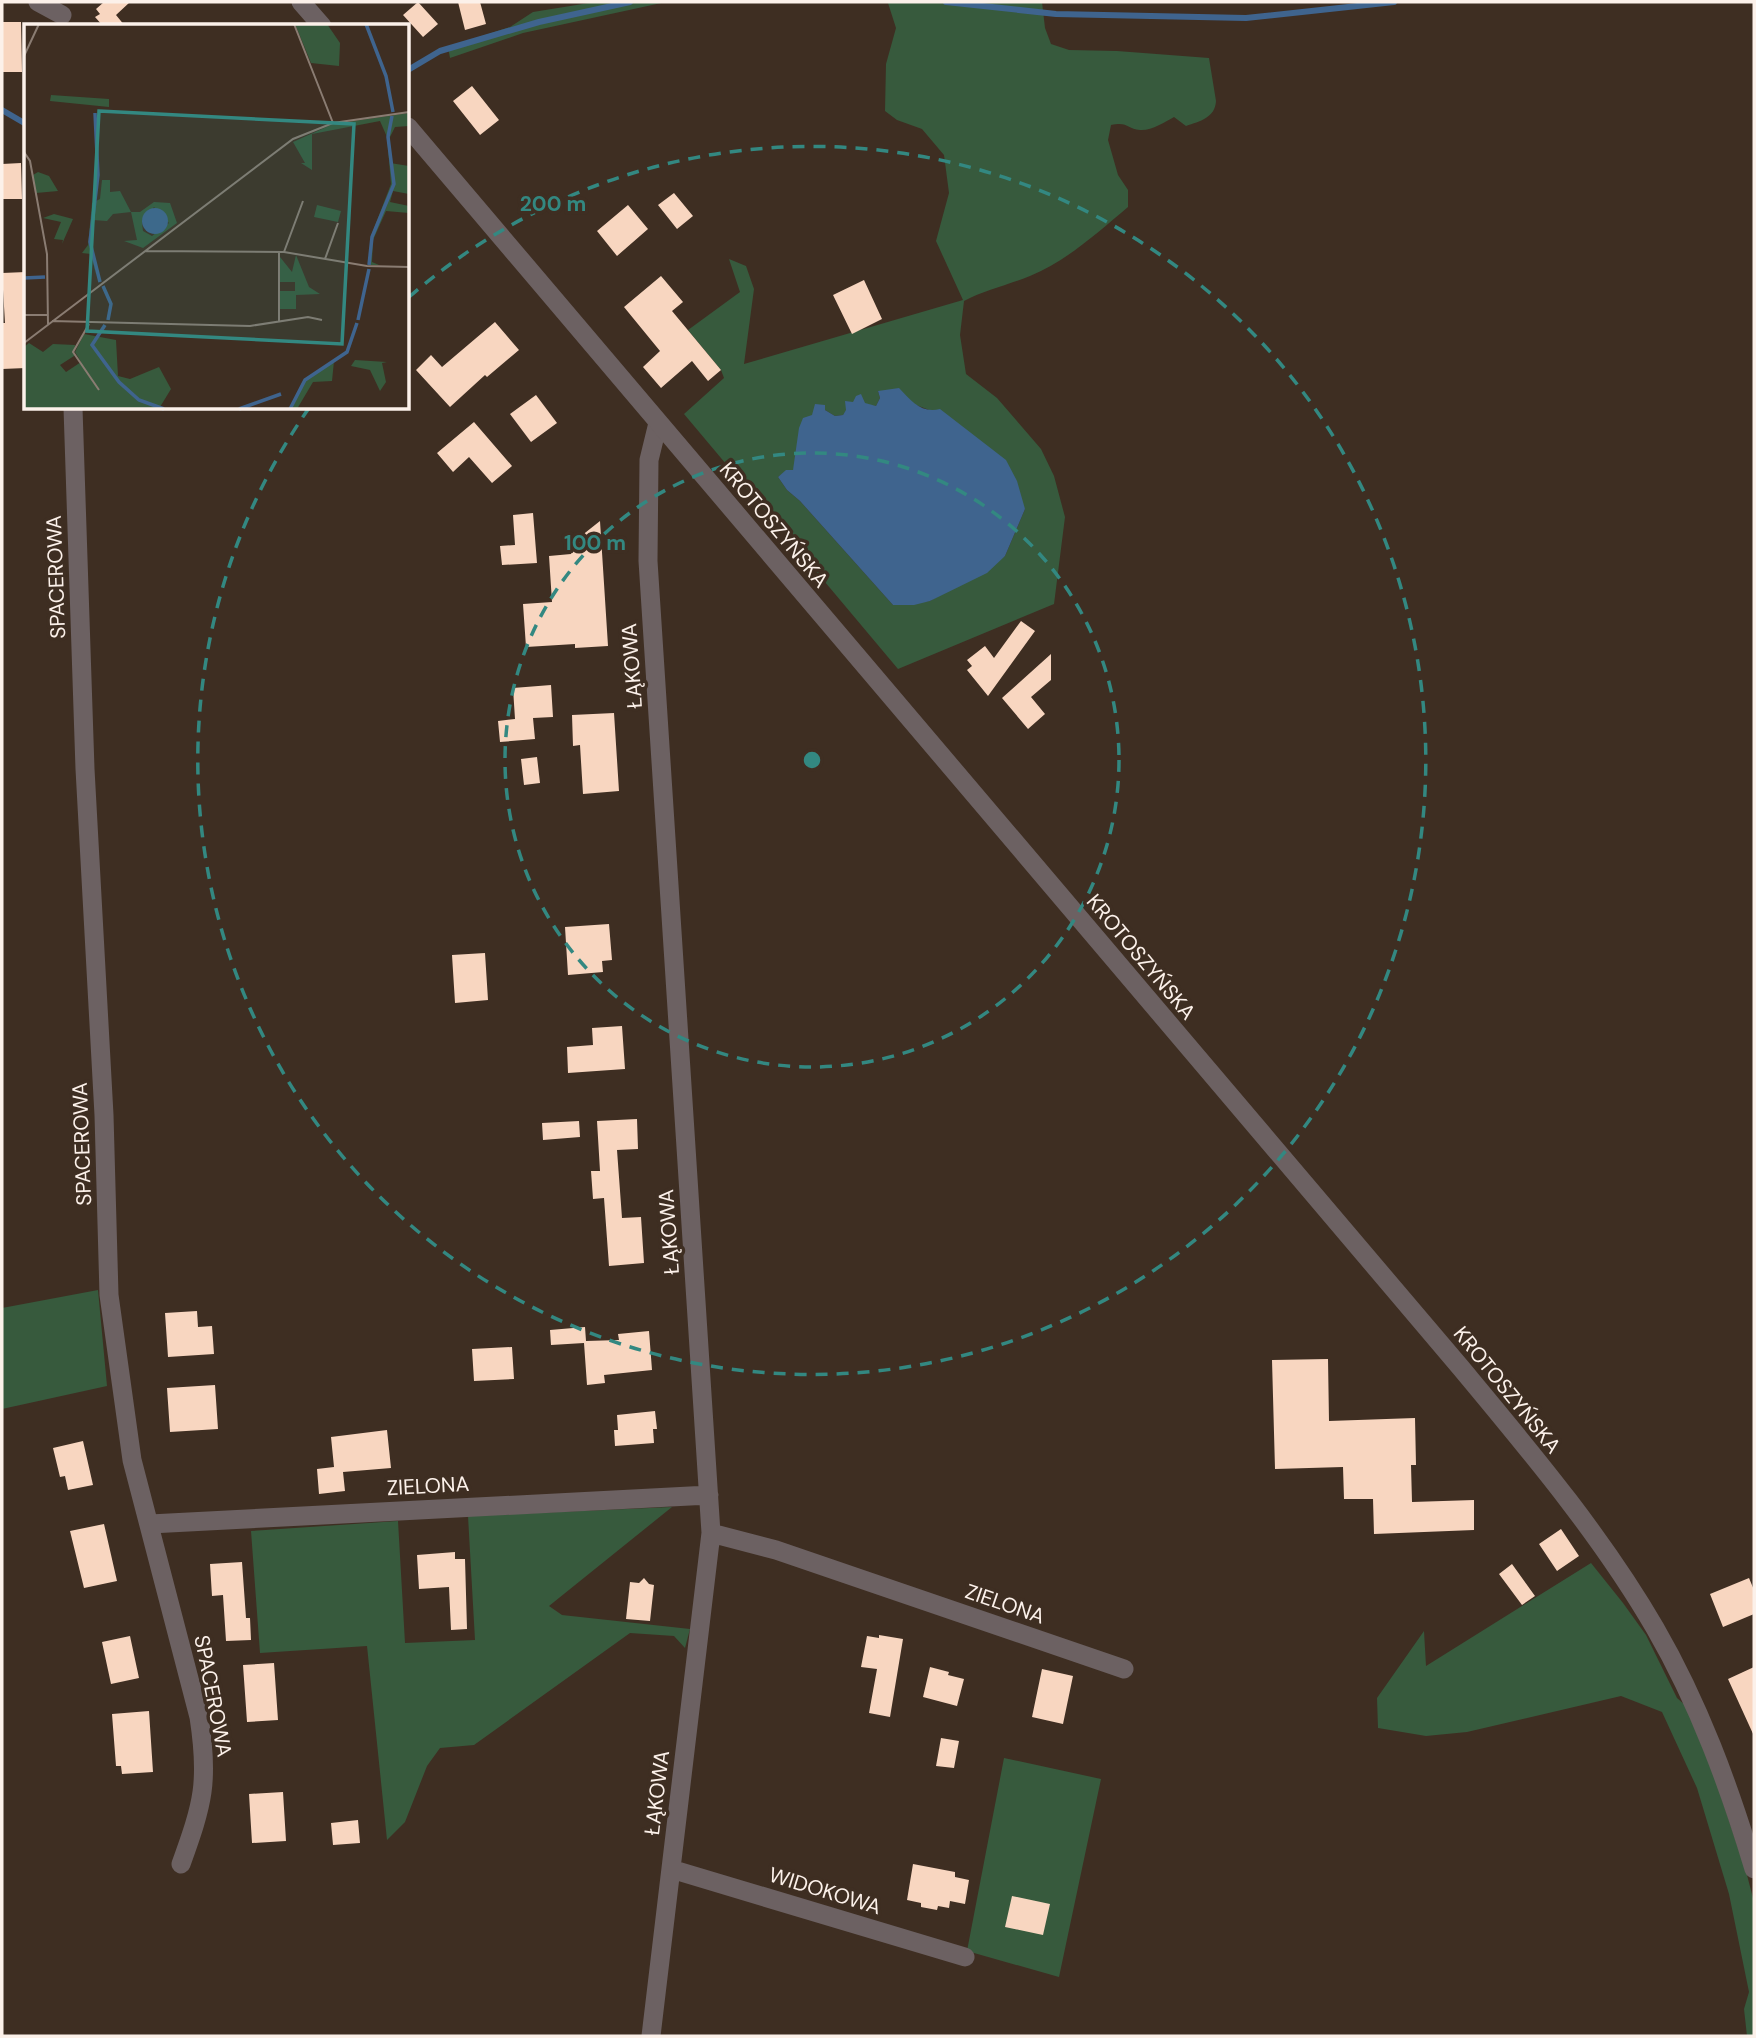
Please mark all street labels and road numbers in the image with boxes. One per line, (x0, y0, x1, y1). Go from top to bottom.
street label: KROTOSZYŃSKA (713, 456, 835, 594)
street label: SPACEROWA (40, 515, 72, 639)
street label: ŁĄKOWA (615, 622, 649, 710)
street label: KROTOSZYŃSKA (1080, 888, 1202, 1026)
street label: SPACEROWA (66, 1082, 98, 1206)
street label: ŁĄKOWA (652, 1188, 686, 1276)
street label: KROTOSZYŃSKA (1447, 1321, 1567, 1460)
street label: ZIELONA (386, 1470, 470, 1502)
street label: ZIELONA (961, 1577, 1049, 1631)
street label: SPACEROWA (187, 1633, 239, 1759)
street label: ŁĄKOWA (638, 1749, 676, 1837)
street label: WIDOKOWA (765, 1861, 885, 1921)

